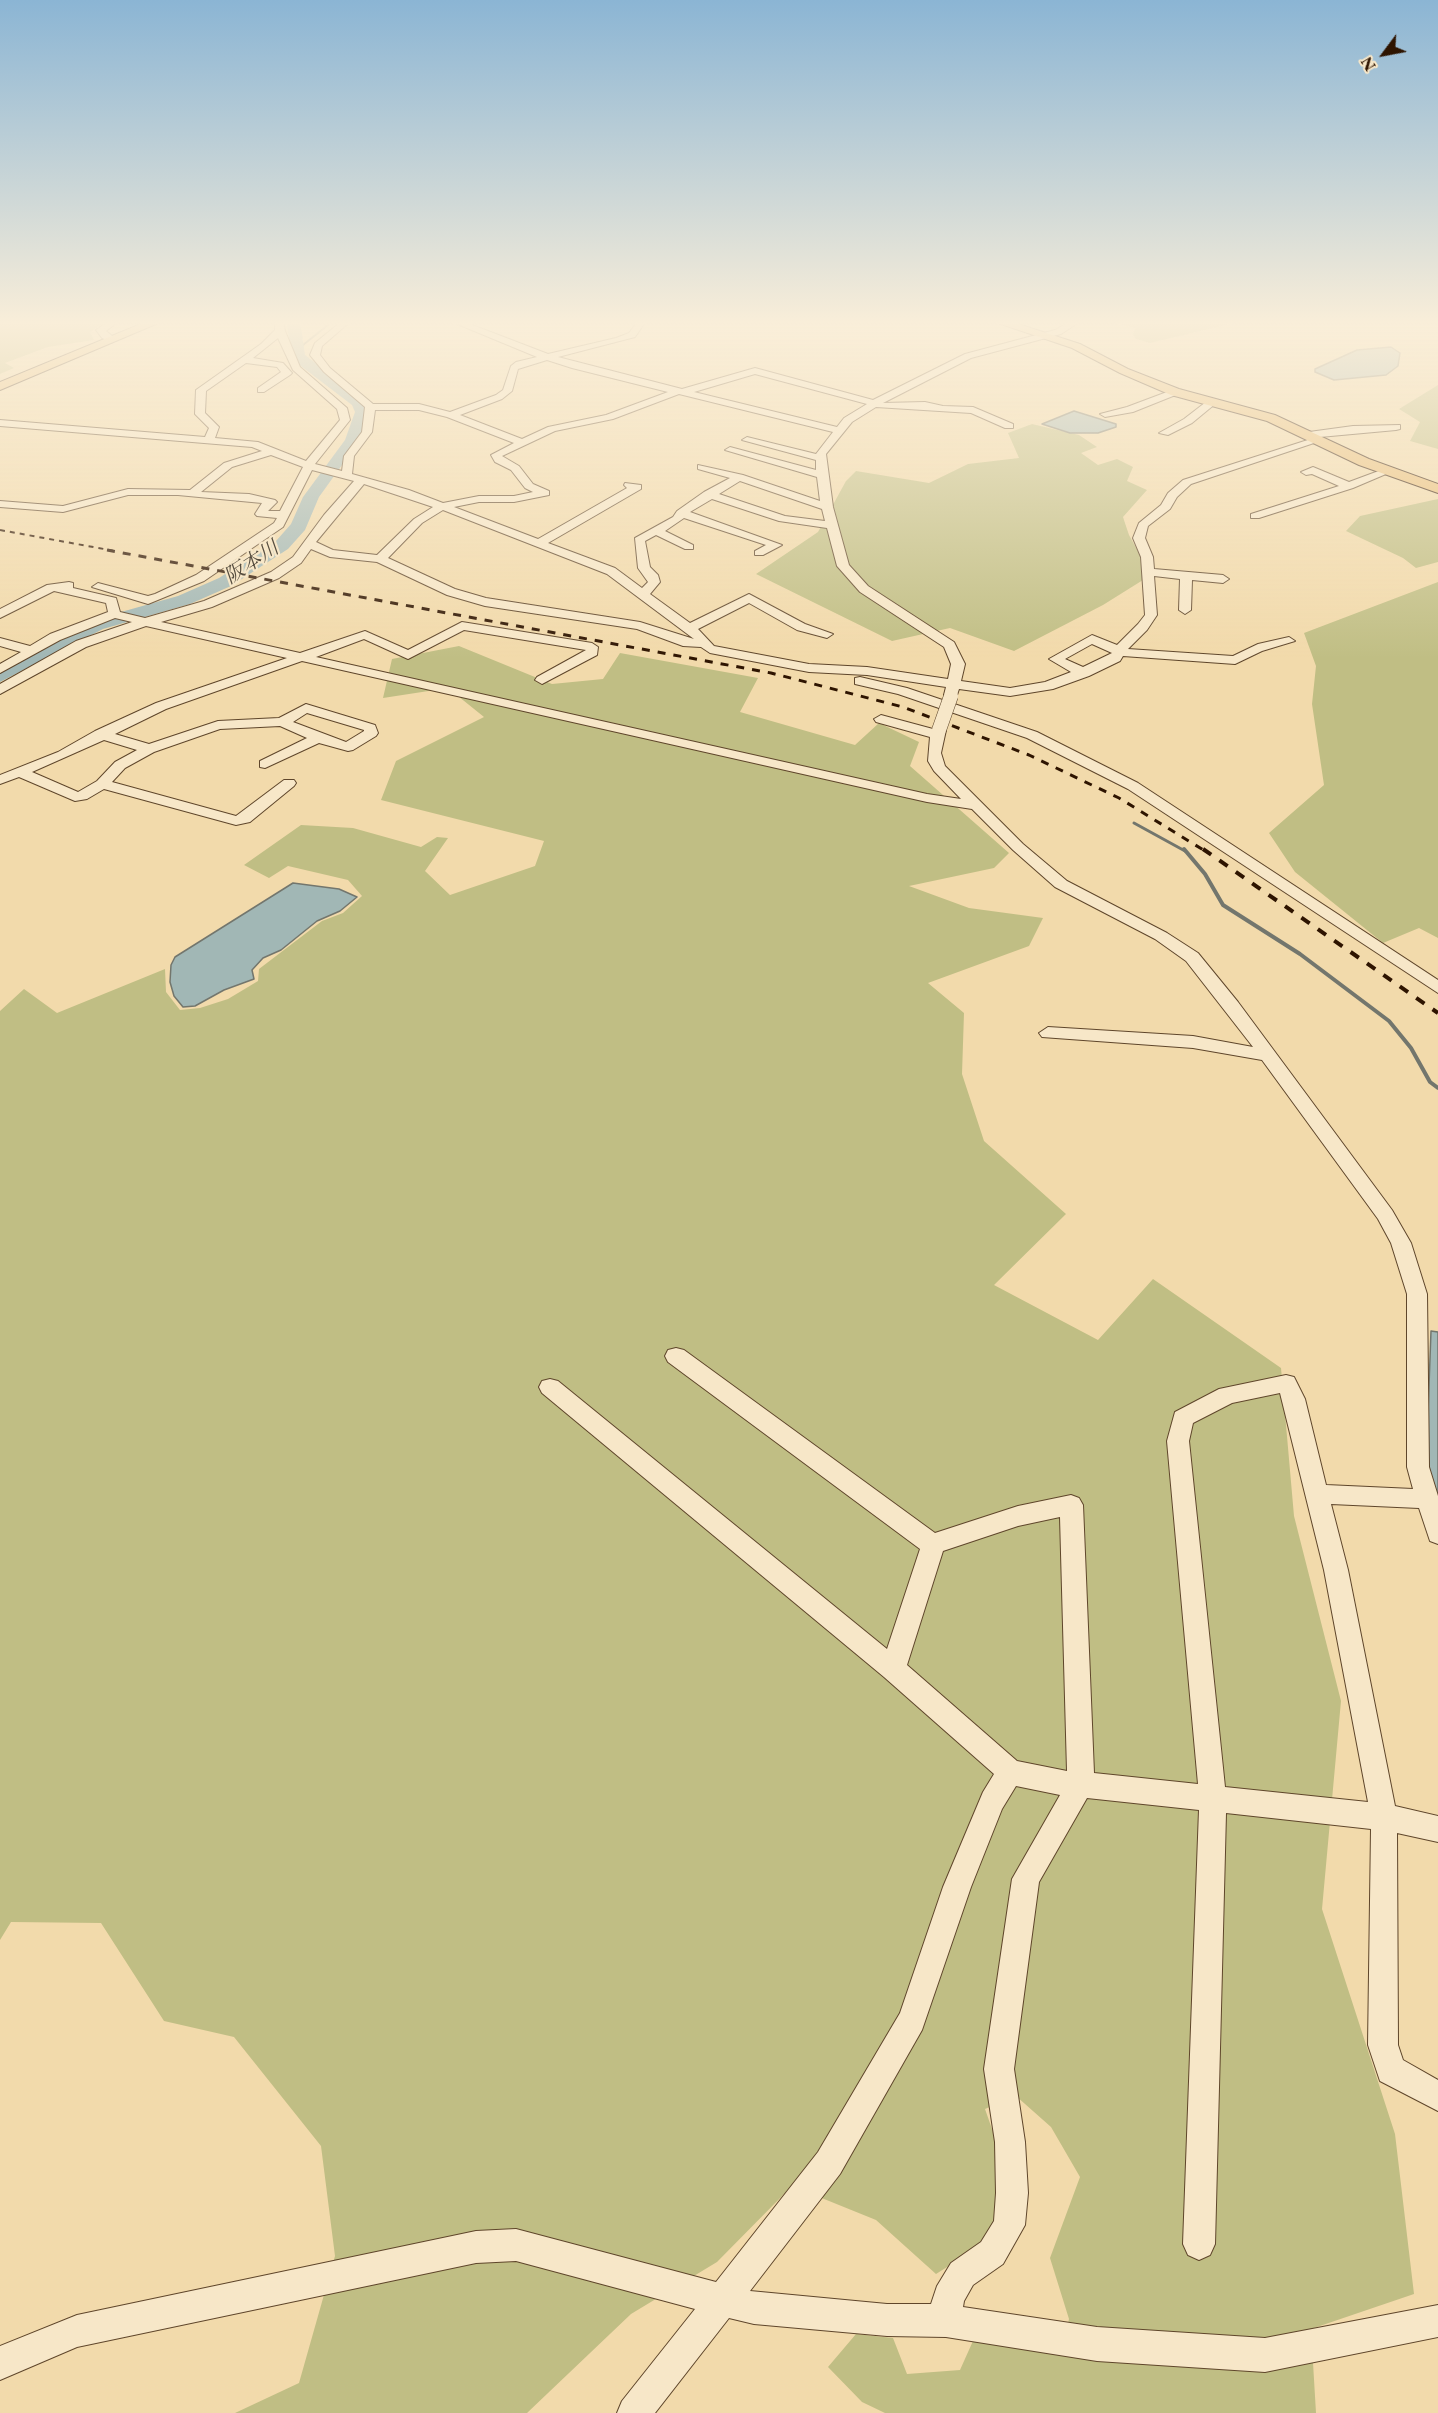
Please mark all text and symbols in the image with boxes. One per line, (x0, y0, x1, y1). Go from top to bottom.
north arrow (1354, 24, 1414, 84)
text: N (1356, 53, 1381, 75)
water label: 阪本川 (220, 537, 284, 589)

